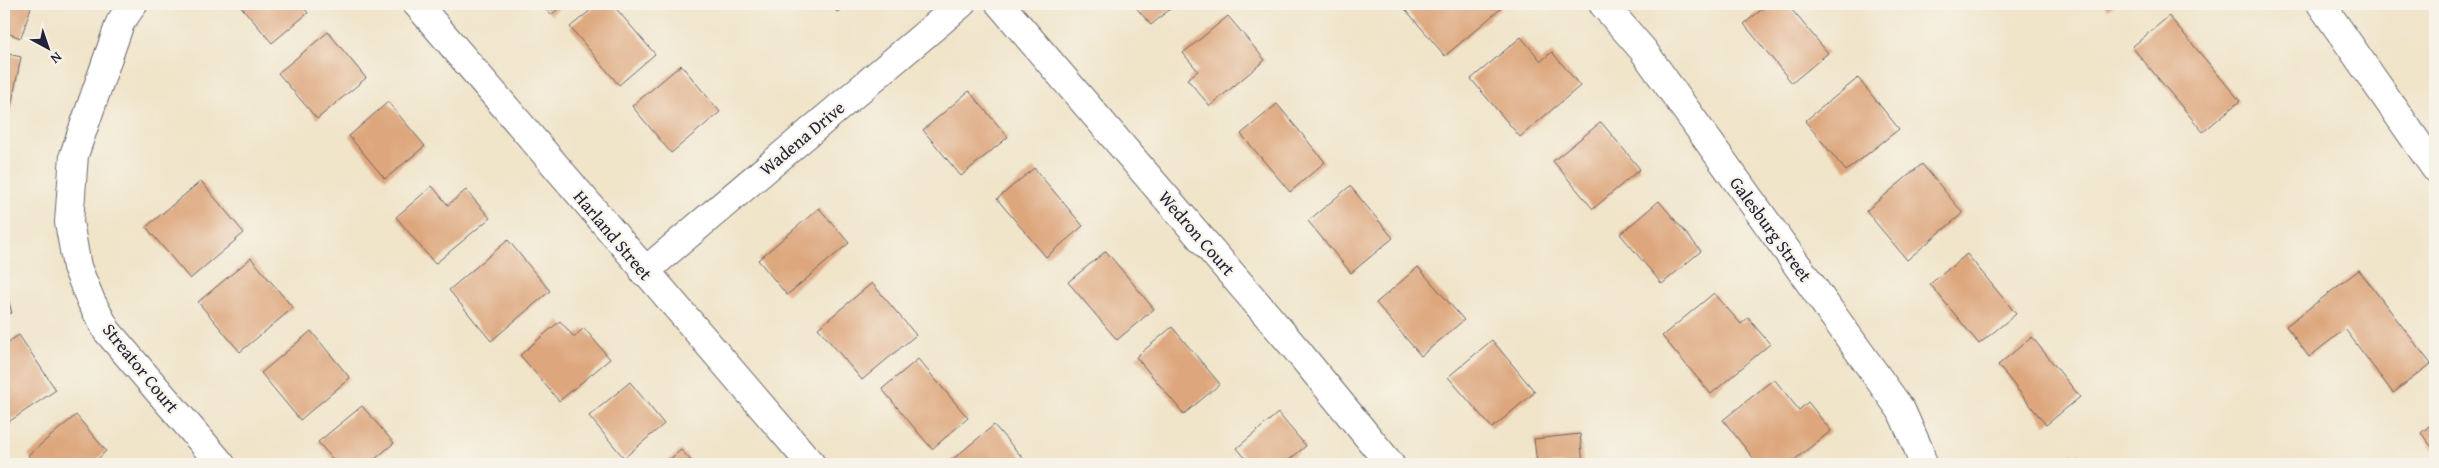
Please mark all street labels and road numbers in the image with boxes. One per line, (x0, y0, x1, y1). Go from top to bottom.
street label: Wadena Drive (753, 94, 851, 182)
street label: Galesburg Street (1723, 171, 1819, 288)
street label: Harland Street (567, 184, 659, 287)
street label: Wedron Court (1152, 184, 1242, 282)
street label: Streator Court (96, 317, 186, 419)

